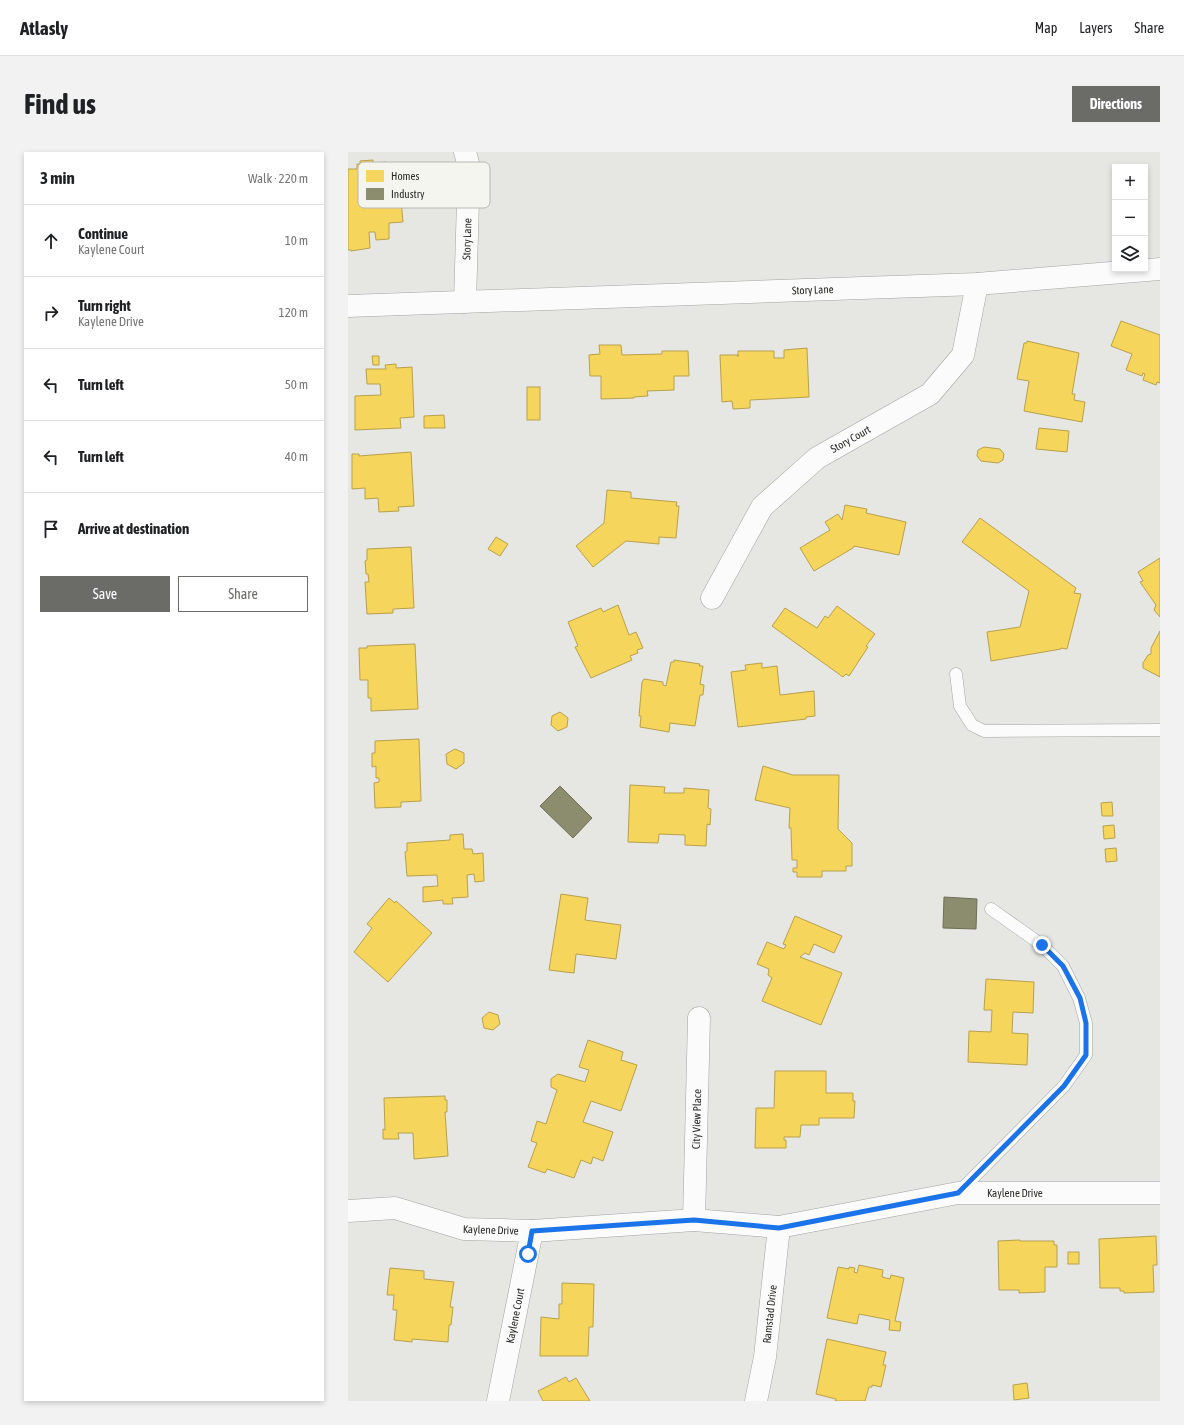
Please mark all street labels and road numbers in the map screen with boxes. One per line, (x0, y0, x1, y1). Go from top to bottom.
street label: Story Lane (460, 218, 473, 260)
street label: Story Lane (792, 283, 834, 296)
street label: Story Court (828, 423, 873, 455)
street label: City View Place (690, 1089, 703, 1149)
street label: Kaylene Drive (987, 1187, 1043, 1199)
street label: Kaylene Drive (463, 1223, 519, 1237)
street label: Ramstad Drive (760, 1284, 779, 1344)
street label: Kaylene Court (504, 1287, 526, 1344)

